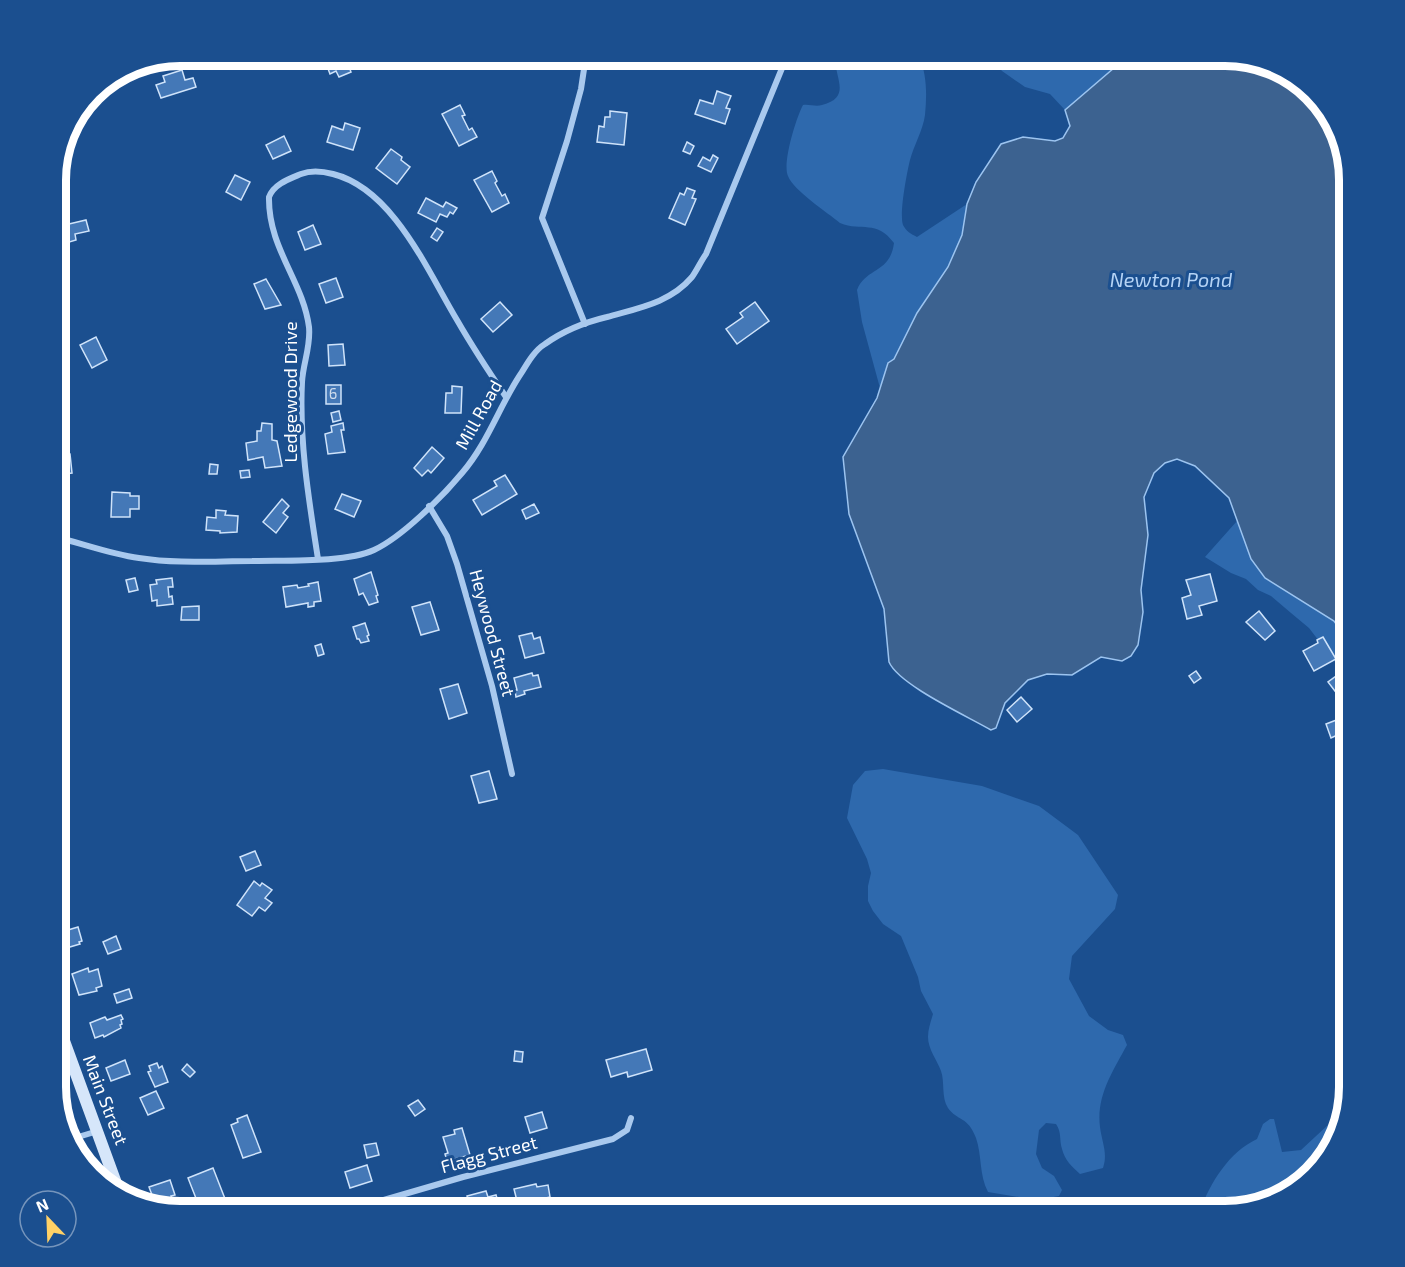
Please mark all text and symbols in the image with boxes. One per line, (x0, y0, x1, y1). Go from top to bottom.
water label: Newton Pond (1110, 267, 1233, 291)
street label: Ledgewood Drive (279, 321, 301, 463)
street label: Mill Road (450, 376, 506, 453)
house number: 6 (329, 384, 337, 402)
street label: Heywood Street (465, 567, 521, 699)
street label: Main Street (79, 1052, 133, 1148)
street label: Flagg Street (438, 1131, 540, 1177)
north arrow (18, 1189, 78, 1249)
text: N (33, 1194, 51, 1216)

